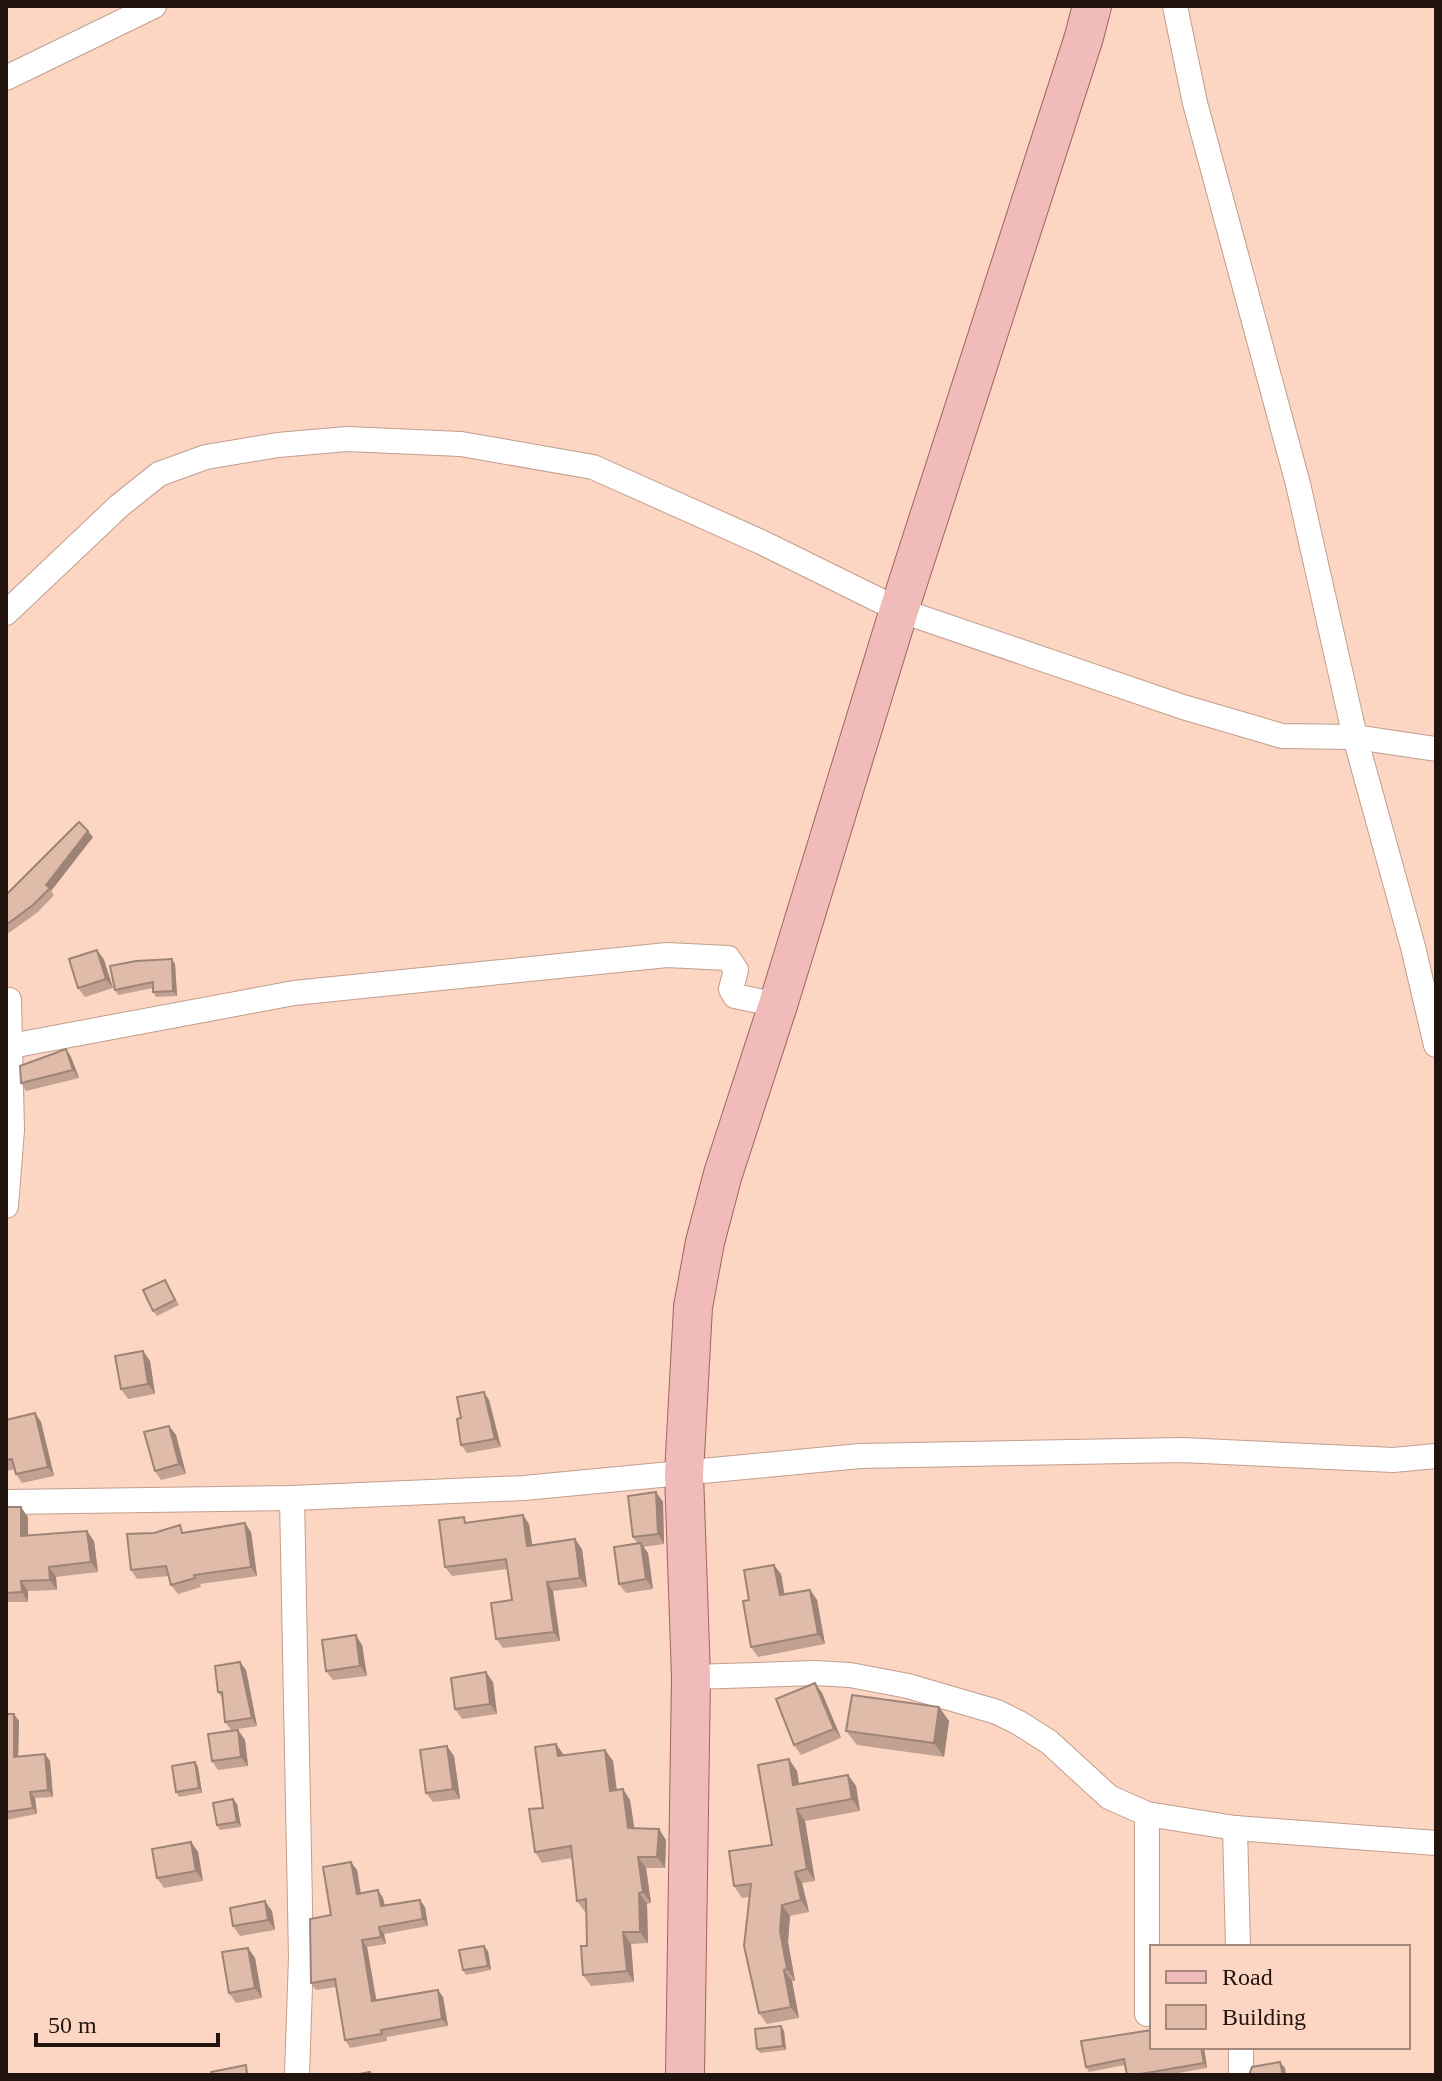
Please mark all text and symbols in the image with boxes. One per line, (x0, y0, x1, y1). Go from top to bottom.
legend (1150, 1945, 1410, 2049)
text: Road (1222, 1964, 1273, 1990)
scale bar (36, 1997, 218, 2047)
text: Building (1222, 2004, 1306, 2030)
text: 50 m (48, 2012, 97, 2038)

